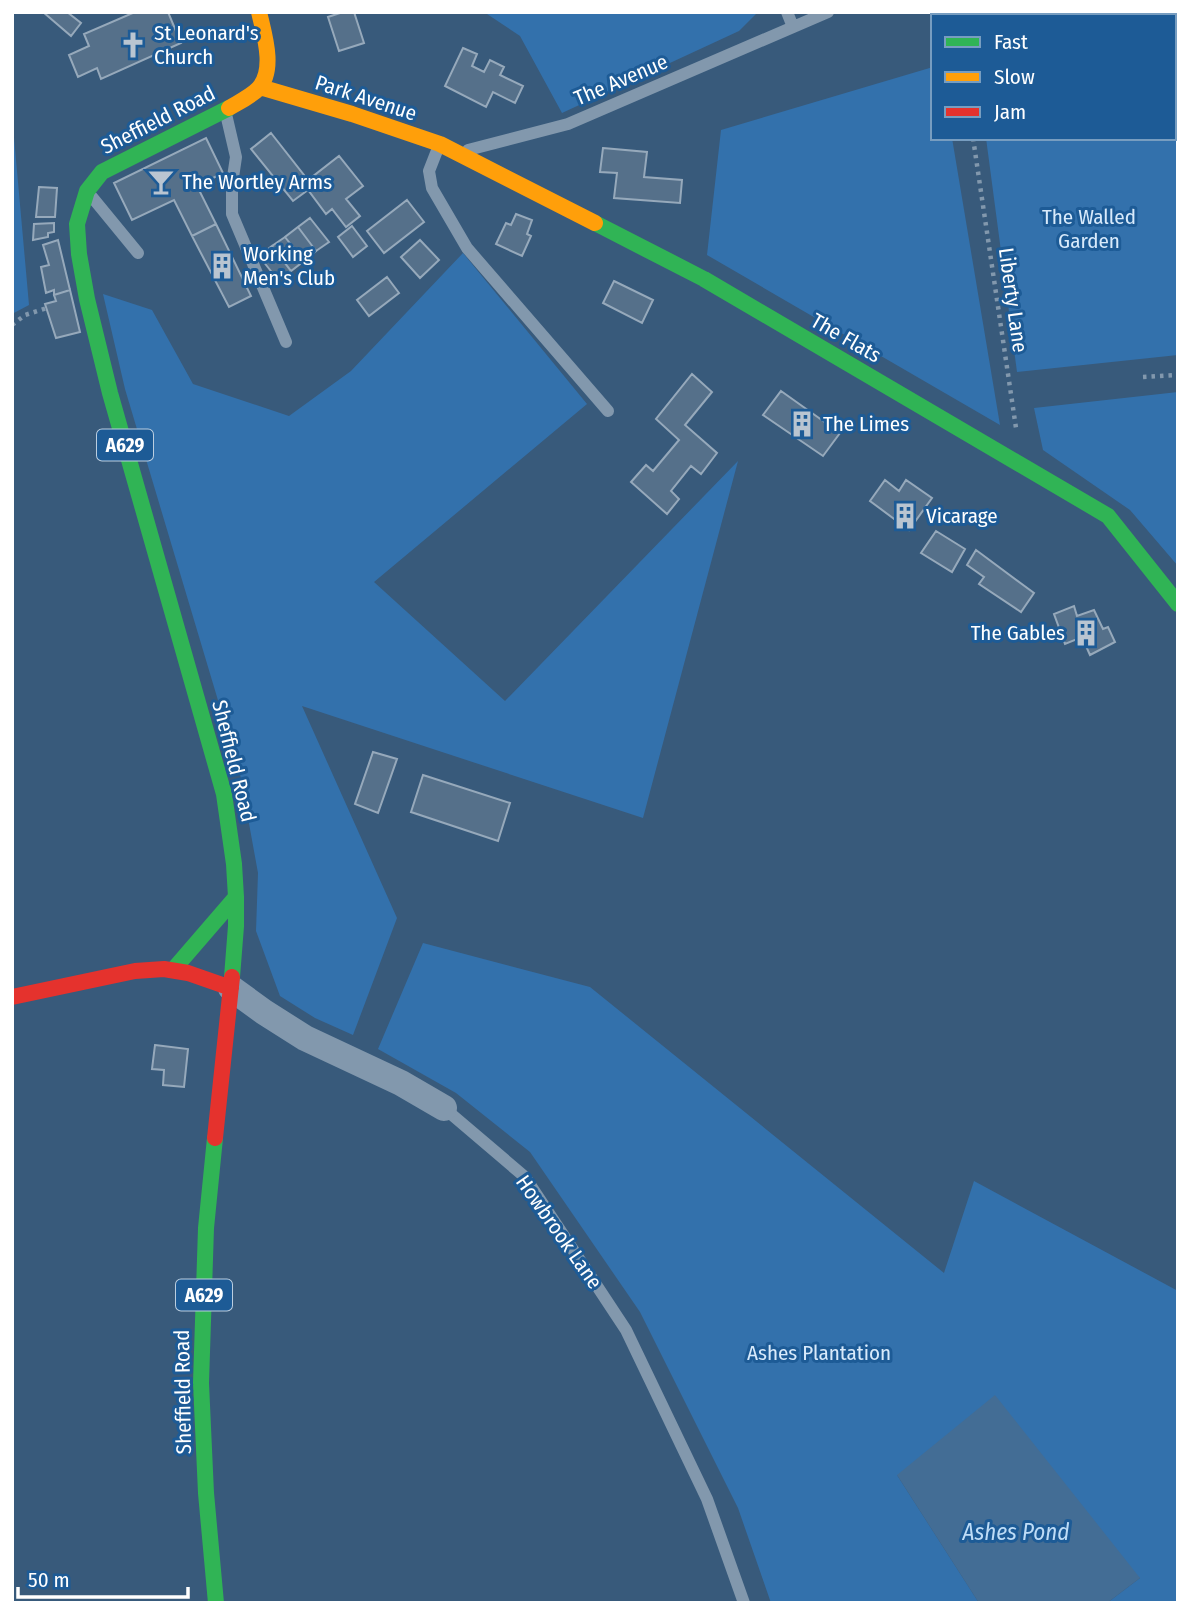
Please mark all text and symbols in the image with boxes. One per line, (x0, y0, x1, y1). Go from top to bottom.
legend (931, 14, 1176, 140)
place label: St Leonard's Church (154, 20, 259, 70)
text: Fast (994, 29, 1028, 55)
church icon: St Leonard's Church (118, 30, 148, 60)
street label: The Avenue (570, 49, 672, 111)
text: Slow (994, 64, 1035, 90)
street label: Park Avenue (312, 69, 420, 127)
street label: Sheffield Road (96, 80, 220, 160)
text: Jam (994, 99, 1026, 125)
bar icon: The Wortley Arms (146, 167, 176, 197)
place label: The Wortley Arms (182, 169, 332, 195)
park label: The Walled Garden (1042, 204, 1136, 254)
place label: Working Men's Club (243, 241, 335, 291)
street label: Liberty Lane (993, 246, 1033, 354)
building icon: Working Men's Club (207, 251, 237, 281)
street label: The Flats (806, 308, 886, 368)
building icon: The Limes (787, 409, 817, 439)
place label: The Limes (823, 411, 909, 437)
road number: A629 (97, 430, 153, 460)
building icon: Vicarage (890, 501, 920, 531)
place label: Vicarage (926, 503, 998, 529)
building icon: The Gables (1071, 618, 1101, 648)
place label: The Gables (971, 620, 1065, 646)
street label: Sheffield Road (206, 697, 262, 825)
street label: Howbrook Lane (510, 1170, 608, 1294)
road number: A629 (176, 1280, 232, 1310)
street label: Sheffield Road (169, 1329, 197, 1455)
park label: Ashes Plantation (747, 1340, 891, 1366)
water label: Ashes Pond (961, 1518, 1070, 1546)
scale bar (18, 1556, 187, 1600)
text: 50 m (28, 1567, 70, 1593)

